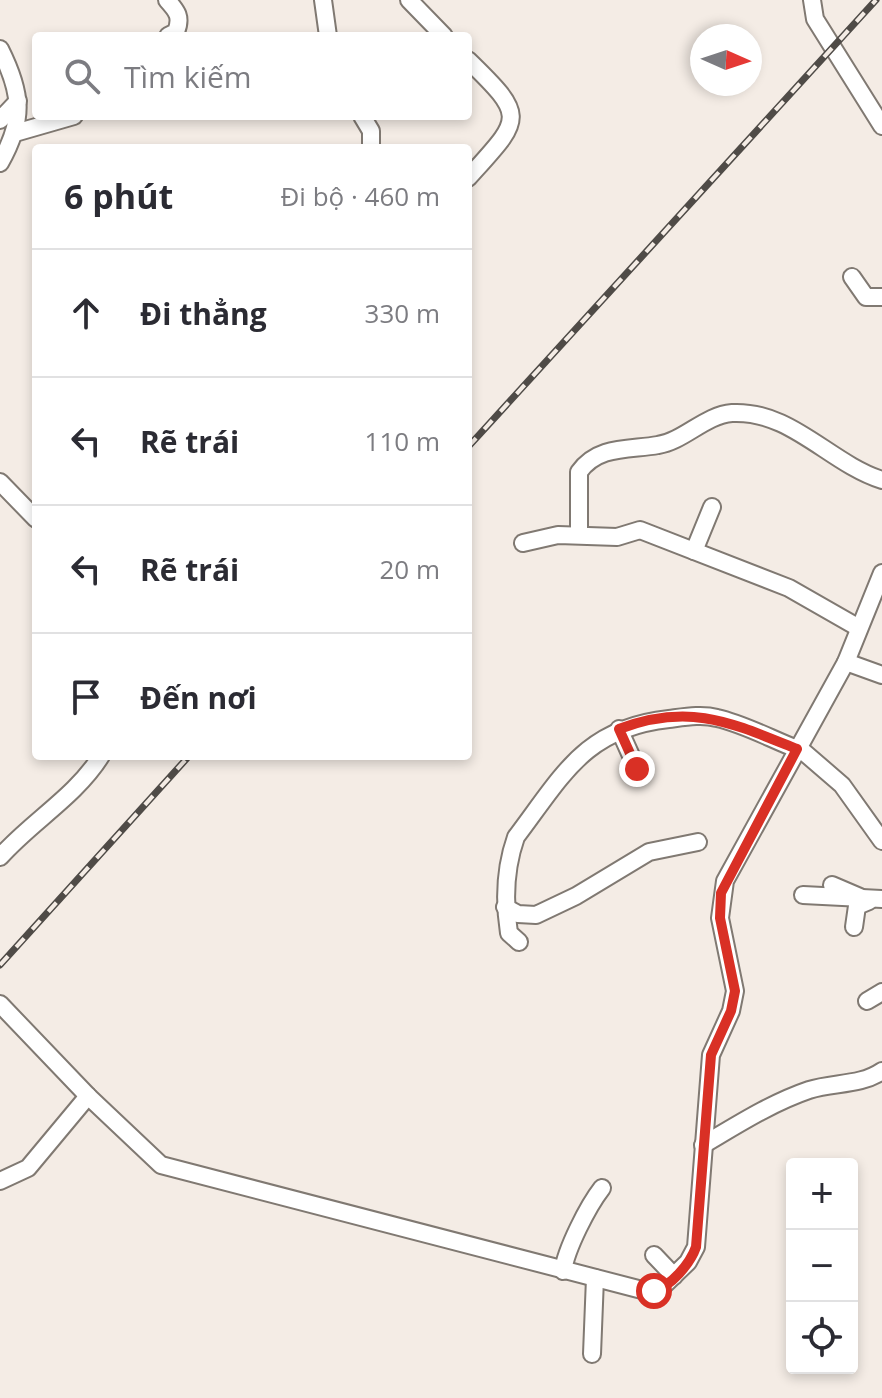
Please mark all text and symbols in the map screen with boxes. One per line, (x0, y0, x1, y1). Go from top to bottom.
north arrow (690, 24, 762, 96)
search box (32, 32, 472, 120)
icon: search (60, 54, 104, 98)
text: Tìm kiếm (124, 56, 252, 97)
text: 6 phút (64, 173, 173, 219)
text: Đi bộ · 460 m (281, 178, 440, 214)
icon: ahead (64, 291, 108, 335)
text: Đi thẳng (140, 293, 267, 334)
text: 330 m (365, 295, 440, 331)
icon: left (64, 419, 108, 463)
text: Rẽ trái (140, 421, 239, 462)
text: 110 m (365, 423, 440, 459)
icon: left (64, 547, 108, 591)
text: Rẽ trái (140, 549, 239, 590)
text: 20 m (379, 551, 440, 587)
icon: arrive (64, 675, 108, 719)
text: Đến nơi (140, 677, 257, 718)
route end (619, 751, 655, 787)
map controls (786, 1158, 858, 1374)
button: + (786, 1158, 858, 1230)
button: − (786, 1230, 858, 1302)
route start (636, 1273, 672, 1309)
button: locate (786, 1302, 858, 1374)

